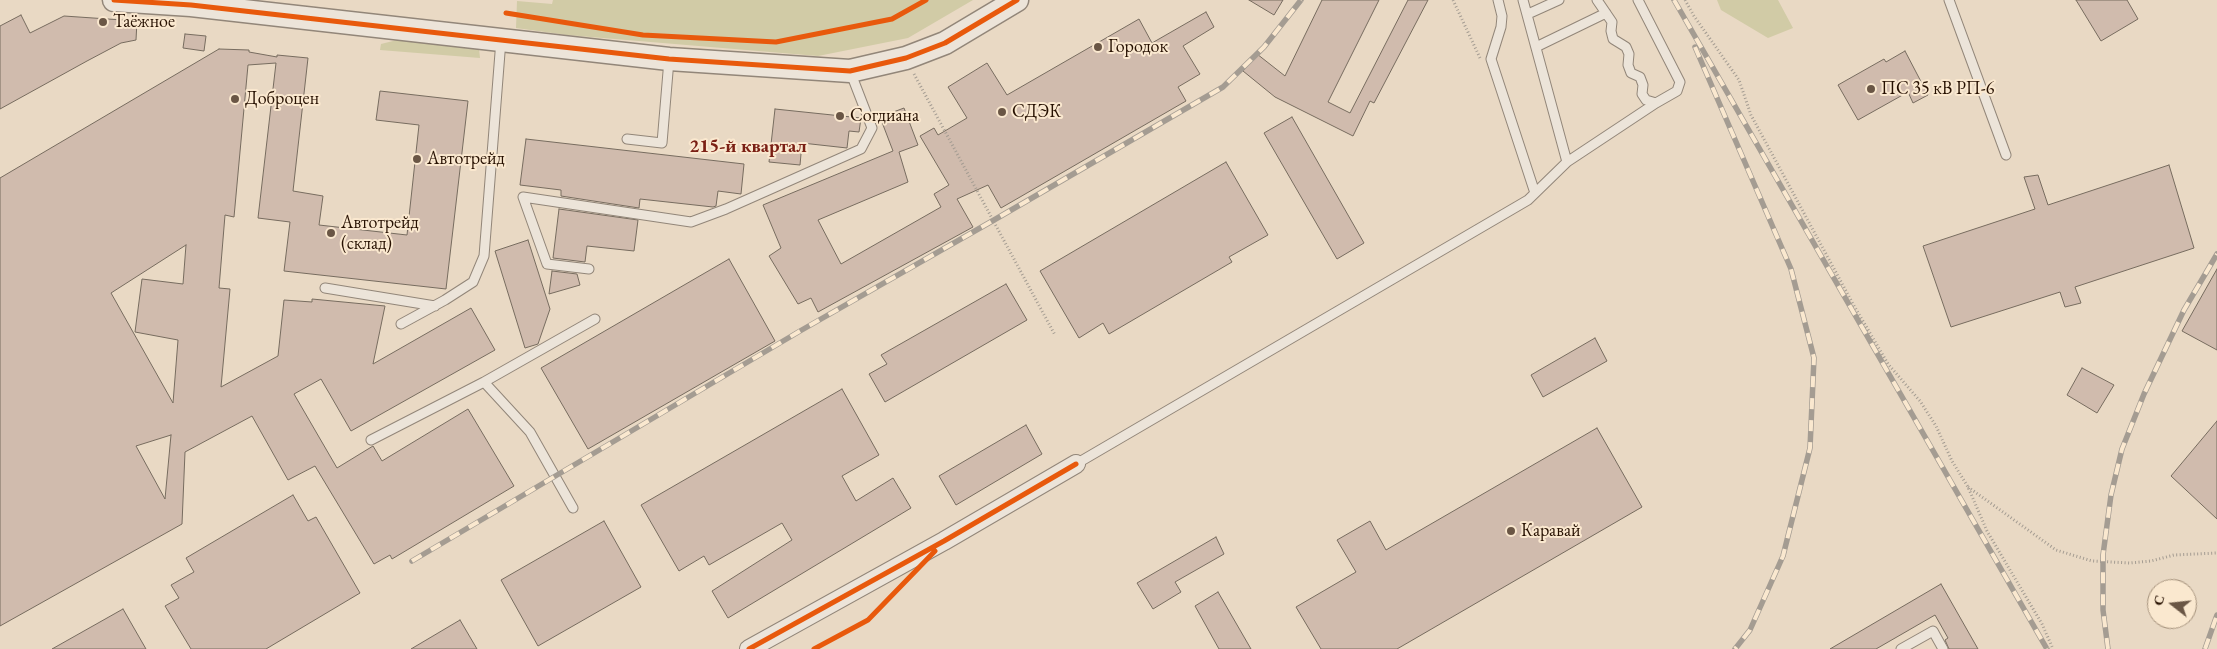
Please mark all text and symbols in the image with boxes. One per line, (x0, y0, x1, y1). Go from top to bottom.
place label: Таёжное (113, 11, 175, 33)
marker: Таёжное (97, 16, 109, 28)
place label: Городок (1108, 36, 1168, 58)
marker: Городок (1092, 41, 1104, 53)
place label: ПС 35 кВ РП-6 (1881, 78, 1994, 100)
marker: ПС 35 кВ РП-6 (1865, 83, 1877, 95)
place label: Доброцен (245, 88, 319, 110)
marker: Доброцен (229, 93, 241, 105)
place label: СДЭК (1012, 101, 1061, 123)
place label: Согдиана (850, 105, 919, 127)
marker: СДЭК (996, 106, 1008, 118)
marker: Согдиана (834, 110, 846, 122)
district label: 215-й квартал (689, 136, 807, 158)
place label: Автотрейд (427, 148, 505, 170)
marker: Автотрейд (411, 153, 423, 165)
place label: Автотрейд (склад) (341, 212, 419, 254)
marker: Автотрейд (склад) (325, 227, 337, 239)
place label: Каравай (1521, 520, 1581, 542)
marker: Каравай (1505, 525, 1517, 537)
north arrow (2147, 579, 2197, 629)
text: С (2149, 593, 2169, 607)

